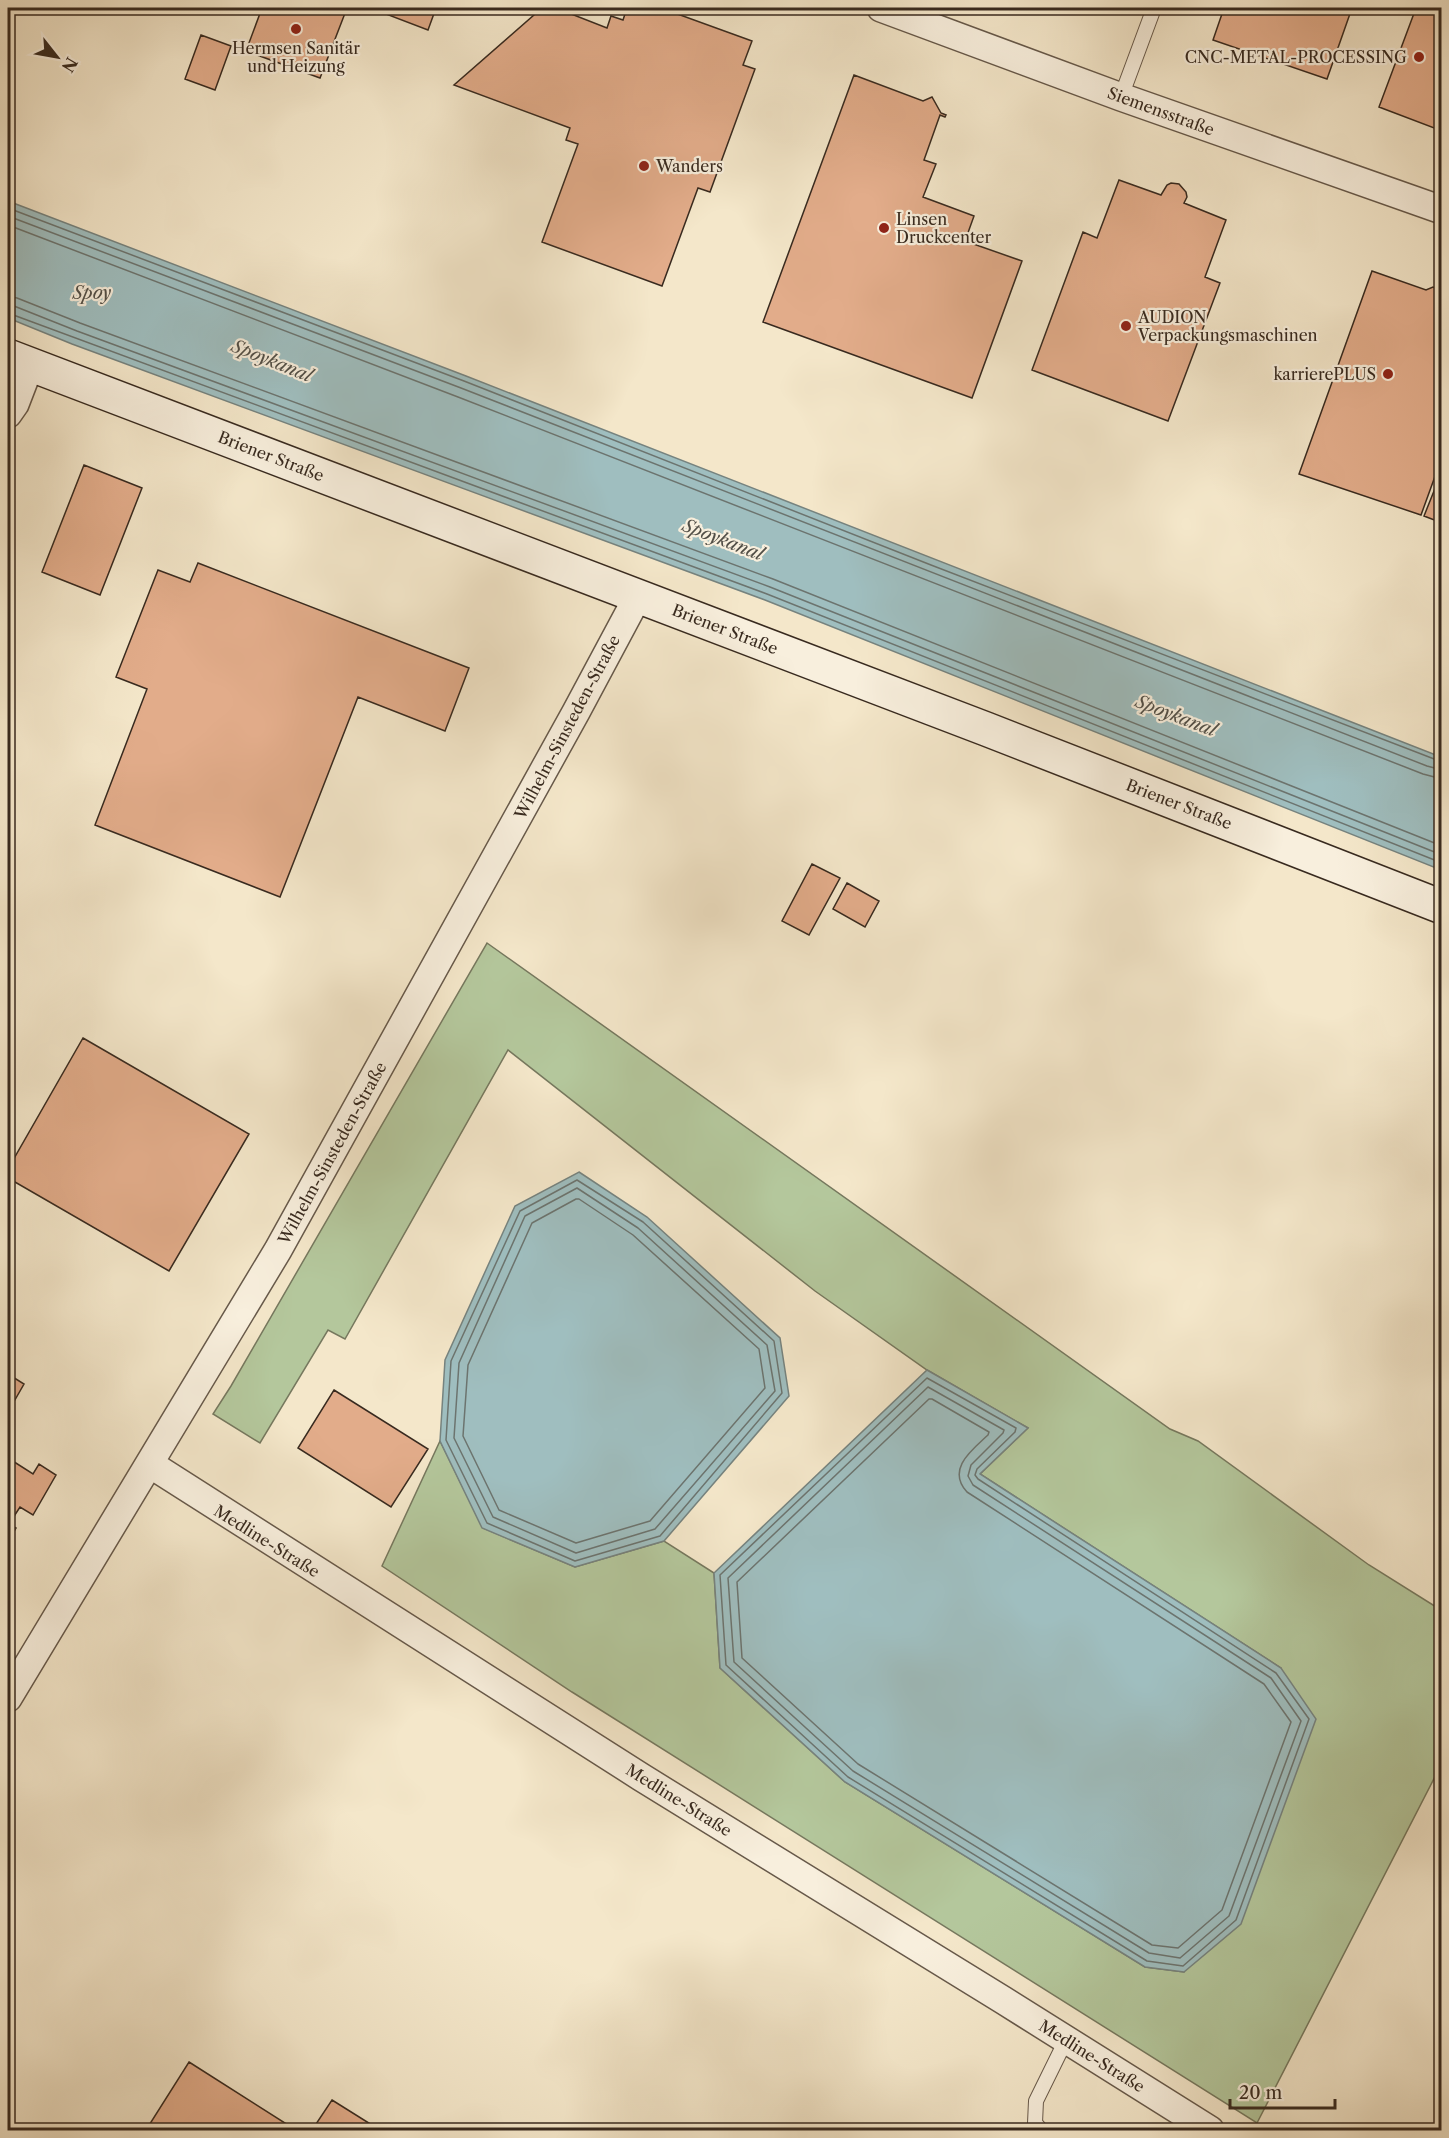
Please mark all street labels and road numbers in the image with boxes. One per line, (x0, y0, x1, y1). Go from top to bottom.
street label: Siemensstraße (1105, 82, 1217, 140)
street label: Briener Straße (215, 427, 327, 485)
street label: Briener Straße (669, 600, 781, 658)
street label: Wilhelm-Sinsteden-Straße (509, 632, 624, 823)
street label: Briener Straße (1123, 775, 1235, 833)
street label: Wilhelm-Sinsteden-Straße (273, 1058, 391, 1249)
street label: Medline-Straße (210, 1501, 324, 1582)
street label: Medline-Straße (622, 1760, 736, 1841)
street label: Medline-Straße (1035, 2016, 1149, 2097)

